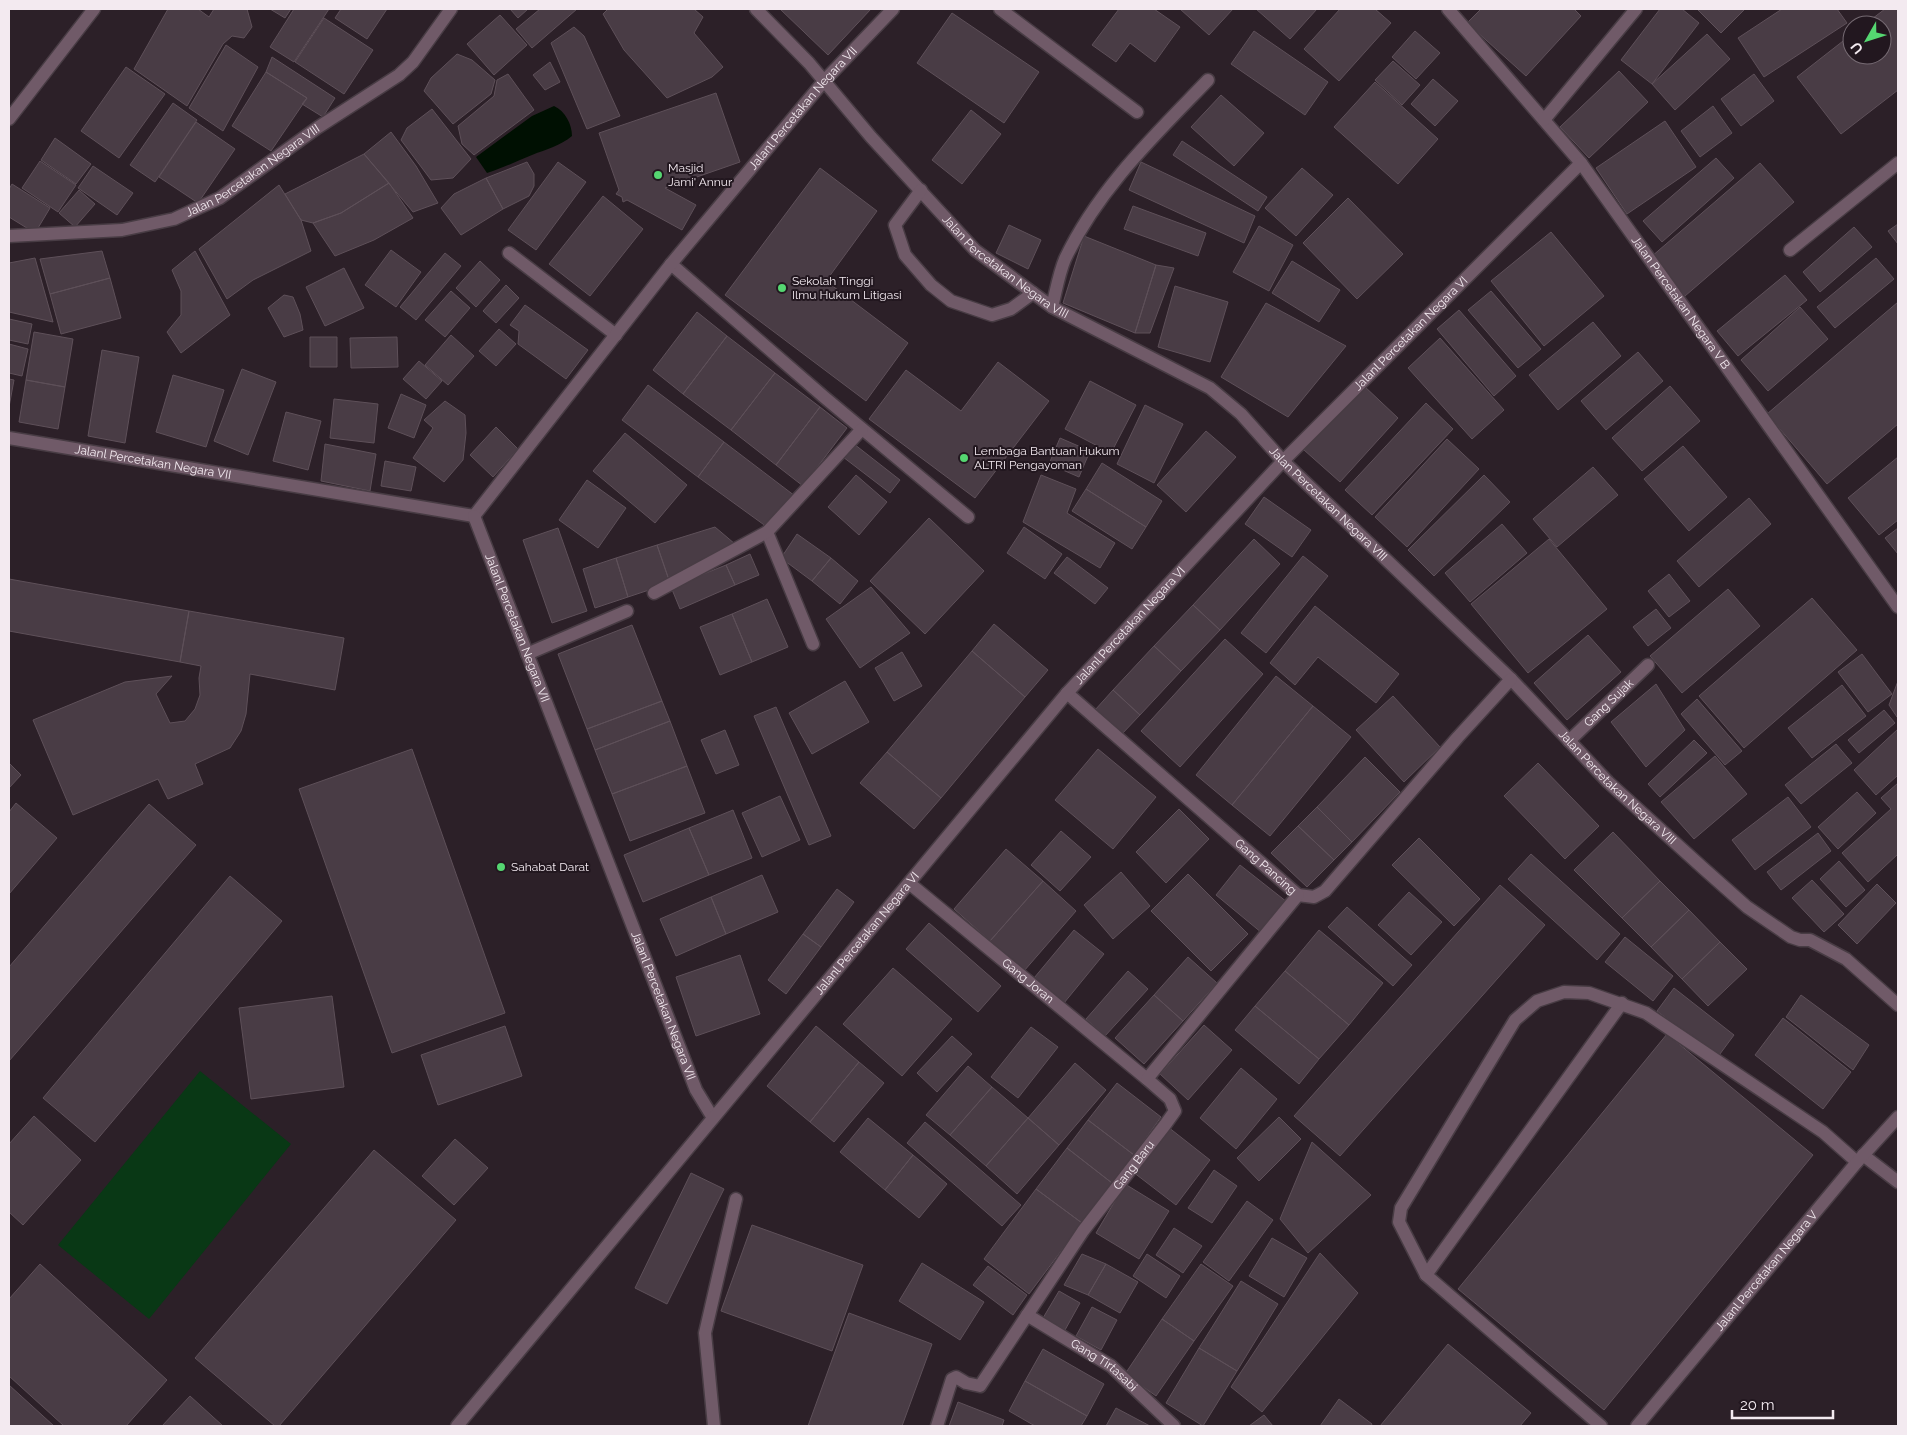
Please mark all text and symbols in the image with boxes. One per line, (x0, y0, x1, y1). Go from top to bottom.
north arrow (1842, 15, 1892, 65)
text: U (1847, 39, 1866, 57)
street label: Jalanl Percetakan Negara VII (746, 44, 860, 173)
street label: Jalan Percetakan Negara VIII (183, 121, 322, 220)
place label: Masjid Jami' Annur (668, 161, 733, 189)
marker: Masjid Jami' Annur (652, 169, 664, 181)
street label: Jalan Percetakan Negara VIII (939, 212, 1071, 321)
street label: Jalan Percetakan Negara V B (1628, 233, 1733, 372)
place label: Sekolah Tinggi Ilmu Hukum Litigasi (792, 274, 902, 302)
street label: Jalanl Percetakan Negara VI (1351, 274, 1470, 393)
marker: Sekolah Tinggi Ilmu Hukum Litigasi (776, 282, 788, 294)
street label: Jalanl Percetakan Negara VII (74, 442, 232, 482)
place label: Lembaga Bantuan Hukum ALTRI Pengayoman (974, 444, 1120, 472)
street label: Jalan Percetakan Negara VIII (1267, 444, 1390, 564)
marker: Lembaga Bantuan Hukum ALTRI Pengayoman (958, 452, 970, 464)
street label: Jalanl Percetakan Negara VII (482, 552, 552, 704)
street label: Jalanl Percetakan Negara VI (1072, 564, 1188, 687)
street label: Gang Sujak (1581, 676, 1637, 730)
street label: Jalan Percetakan Negara VIII (1556, 727, 1679, 847)
street label: Gang Pancing (1232, 836, 1299, 897)
place label: Sahabat Darat (511, 860, 589, 874)
marker: Sahabat Darat (495, 861, 507, 873)
street label: Jalanl Percetakan Negara VI (812, 869, 922, 997)
street label: Jalanl Percetakan Negara VII (628, 929, 698, 1082)
street label: Gang Joran (999, 956, 1057, 1006)
street label: Gang Baru (1110, 1138, 1157, 1193)
street label: Jalanl Percetakan Negara V (1712, 1208, 1820, 1334)
street label: Gang Tirtasabi (1068, 1336, 1140, 1394)
scale bar (1732, 1388, 1833, 1420)
text: 20 m (1740, 1396, 1775, 1414)

